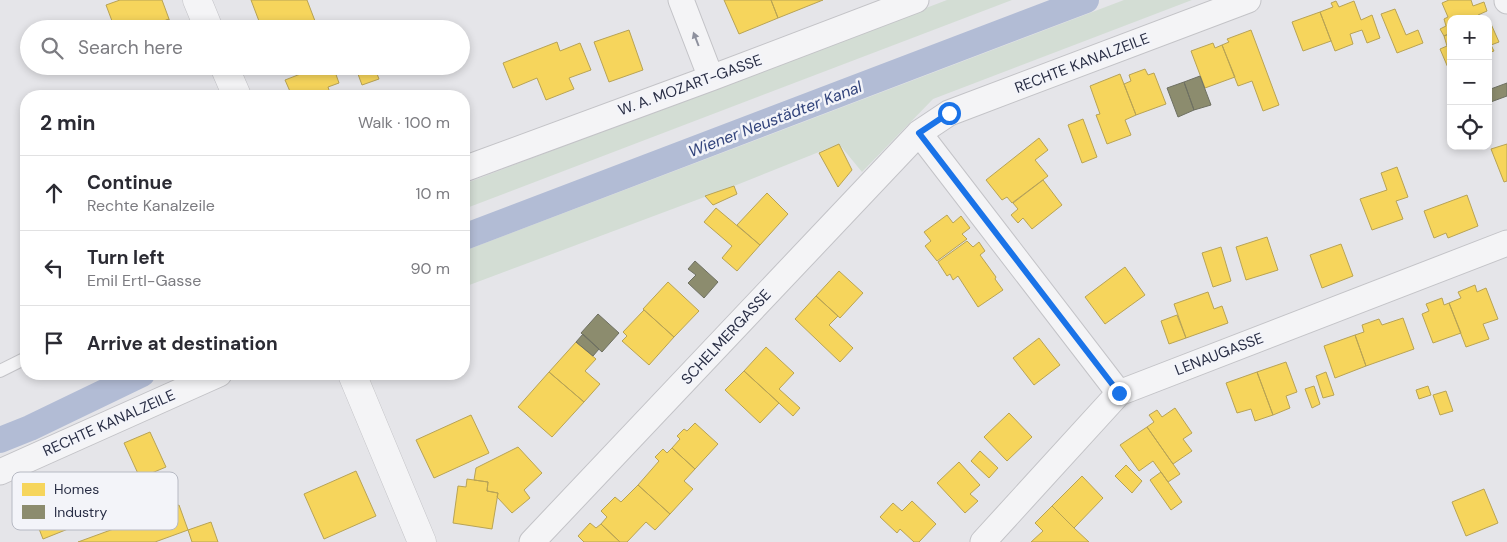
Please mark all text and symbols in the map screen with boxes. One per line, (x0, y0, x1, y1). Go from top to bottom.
map controls (1447, 15, 1492, 150)
button: + (1447, 15, 1492, 60)
search box (20, 20, 470, 75)
street label: RECHTE KANALZEILE (1012, 28, 1152, 98)
one-way arrow (692, 31, 700, 46)
icon: search (38, 34, 66, 62)
text: Search here (78, 35, 183, 60)
street label: W. A. MOZART-GASSE (615, 50, 765, 120)
button: − (1447, 60, 1492, 105)
water label: Wiener Neustädter Kanal (685, 76, 865, 162)
route start (938, 102, 961, 125)
button: locate (1447, 105, 1492, 150)
text: 2 min (40, 109, 96, 137)
text: Walk · 100 m (358, 112, 450, 133)
text: Continue (87, 170, 173, 195)
icon: ahead (40, 179, 68, 207)
text: 10 m (416, 183, 450, 204)
text: Rechte Kanalzeile (87, 195, 215, 216)
text: Turn left (87, 245, 165, 270)
icon: left (40, 254, 68, 282)
text: 90 m (410, 258, 450, 279)
text: Emil Ertl-Gasse (87, 270, 201, 291)
street label: SCHELMERGASSE (677, 285, 775, 389)
street label: LENAUGASSE (1172, 328, 1266, 380)
icon: arrive (40, 329, 68, 357)
text: Arrive at destination (87, 331, 278, 356)
route end (1108, 382, 1131, 405)
street label: RECHTE KANALZEILE (40, 385, 178, 461)
legend (12, 472, 178, 530)
text: Homes (54, 480, 99, 498)
text: Industry (54, 503, 107, 521)

